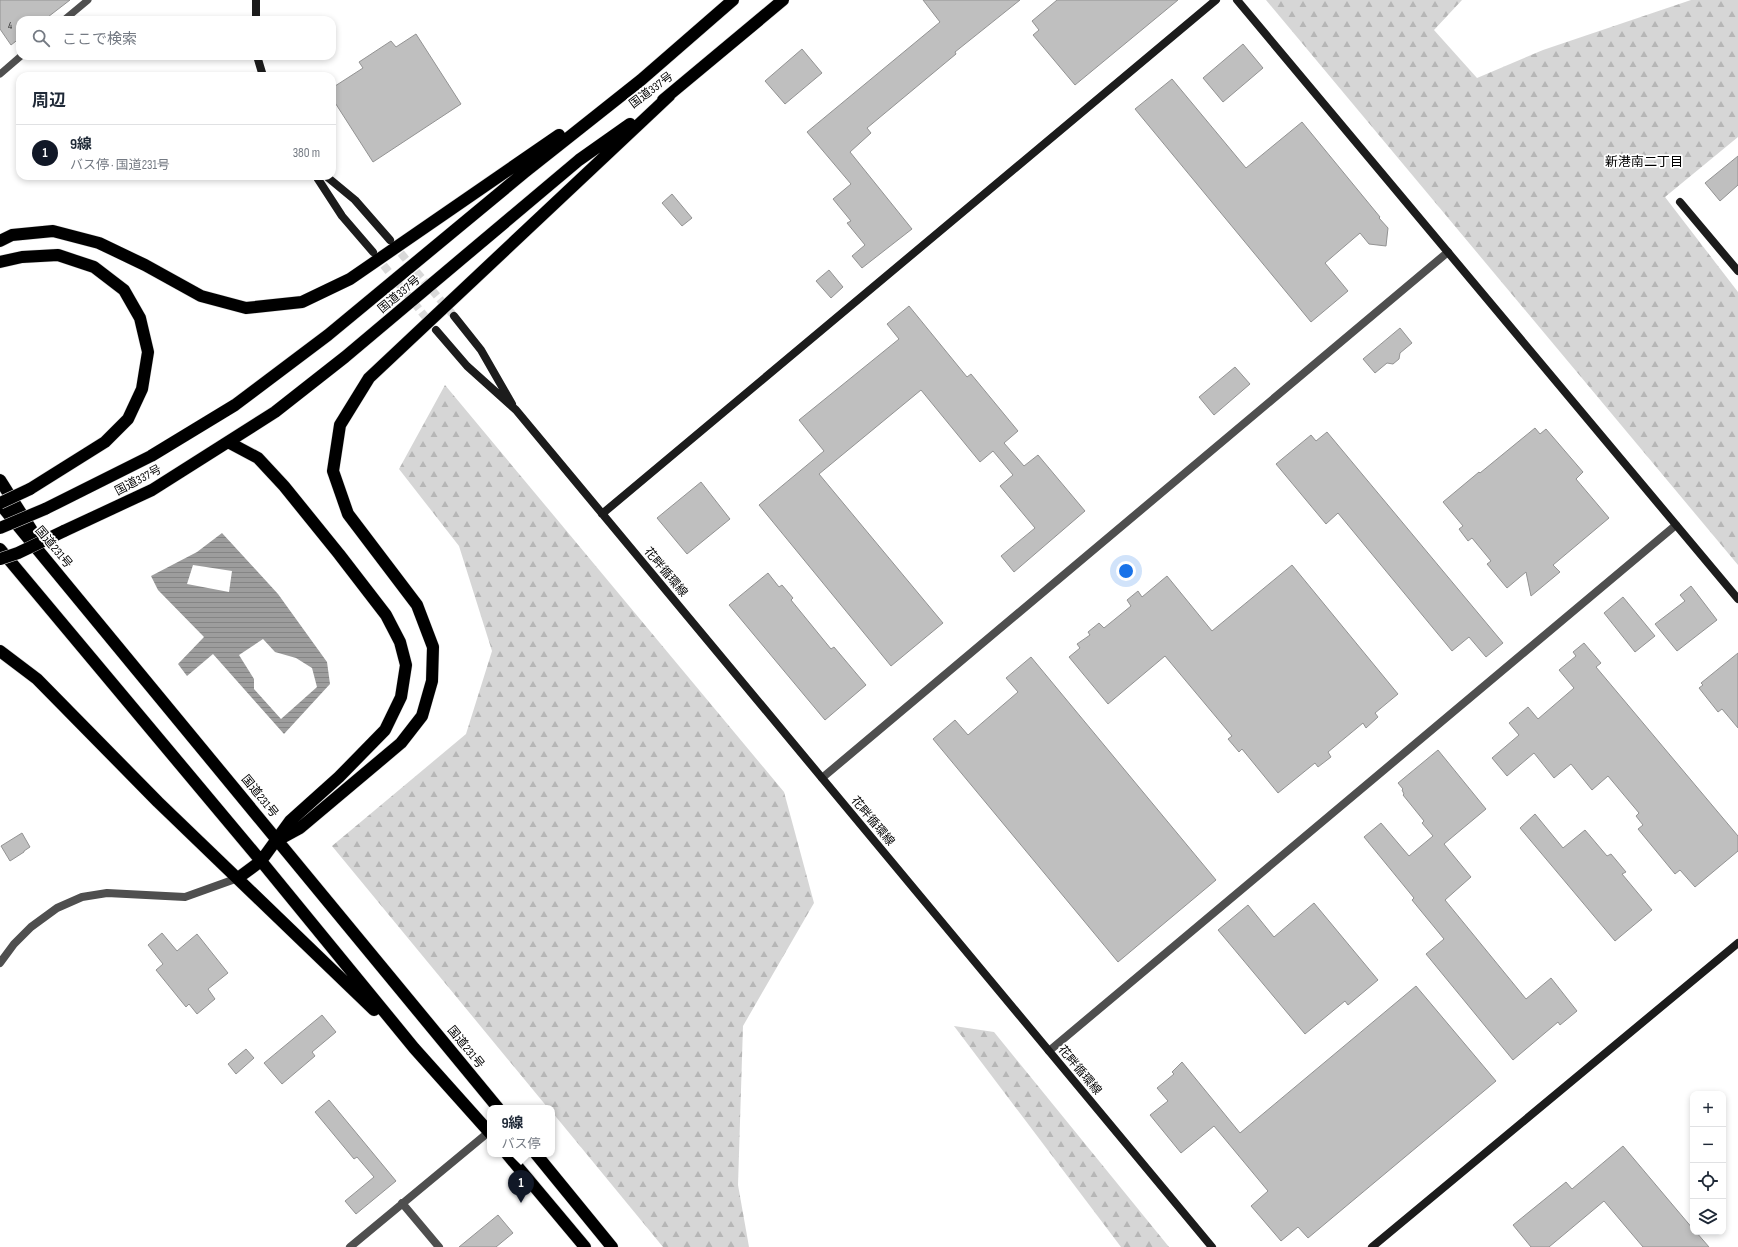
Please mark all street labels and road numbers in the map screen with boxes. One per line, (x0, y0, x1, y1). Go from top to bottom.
street label: 国道337号 (626, 69, 676, 112)
street label: 国道337号 (375, 272, 424, 316)
street label: 国道337号 (112, 462, 164, 499)
street label: 国道231号 (32, 523, 75, 571)
street label: 花畔循環線 (641, 545, 691, 600)
street label: 国道231号 (238, 772, 281, 821)
street label: 花畔循環線 (848, 794, 898, 849)
street label: 国道231号 (444, 1023, 487, 1072)
street label: 花畔循環線 (1055, 1043, 1105, 1098)

